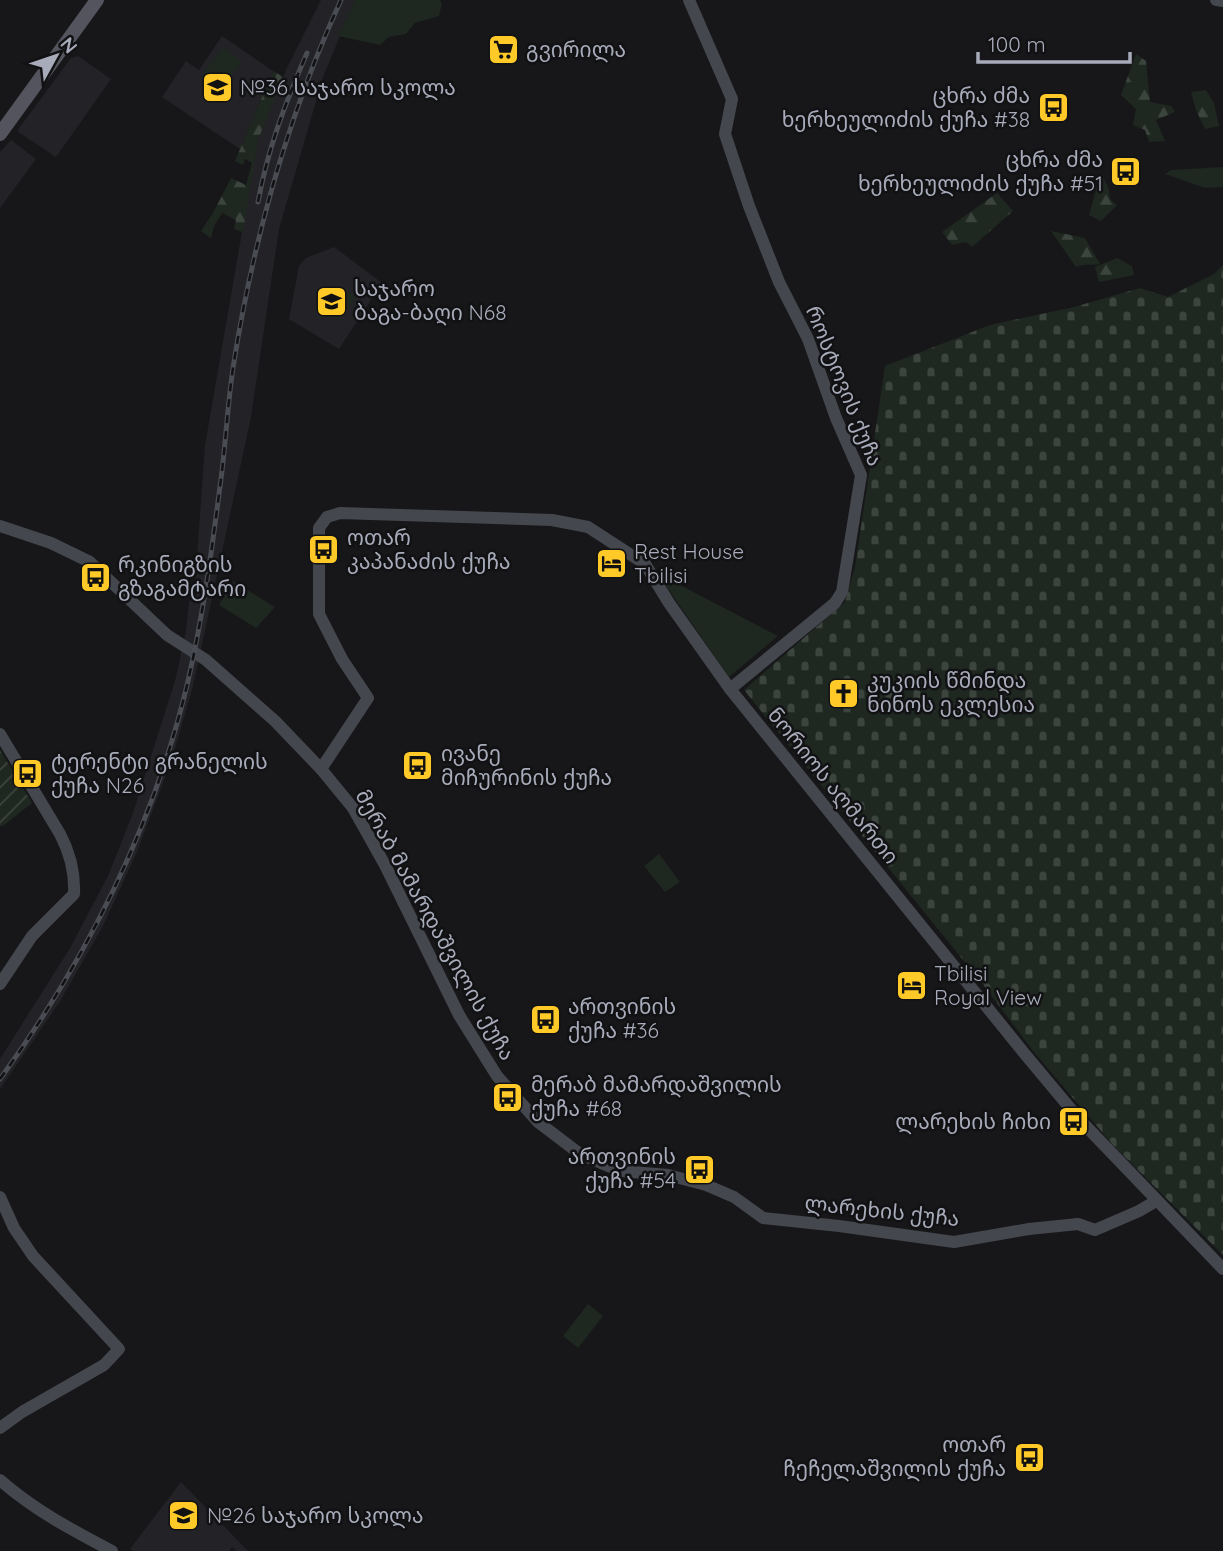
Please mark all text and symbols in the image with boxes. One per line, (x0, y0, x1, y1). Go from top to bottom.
north arrow (21, 21, 91, 91)
scale bar (978, 21, 1130, 65)
text: 100 m (988, 31, 1046, 57)
text: N (55, 32, 83, 58)
supermarket icon: გვირილა (486, 33, 520, 67)
place label: გვირილა (526, 36, 626, 63)
school or university icon: №36 საჯარო სკოლა (200, 71, 234, 105)
place label: №36 საჯარო სკოლა (240, 74, 456, 101)
place label: ცხრა ძმა ხერხეულიძის ქუჩა #38 (782, 82, 1030, 133)
bus stop icon: ცხრა ძმა ხერხეულიძის ქუჩა #38 (1036, 91, 1070, 125)
place label: ცხრა ძმა ხერხეულიძის ქუჩა #51 (858, 146, 1103, 197)
bus stop icon: ცხრა ძმა ხერხეულიძის ქუჩა #51 (1109, 155, 1143, 189)
place label: საჯარო ბაგა-ბაღი N68 (354, 275, 507, 326)
school or university icon: საჯარო ბაგა-ბაღი N68 (314, 284, 348, 318)
street label: როსტოვის ქუჩა (801, 302, 889, 470)
place label: ოთარ კაპანაძის ქუჩა (347, 524, 511, 574)
bus stop icon: ოთარ კაპანაძის ქუჩა (307, 533, 341, 567)
place label: Rest House Tbilisi (634, 538, 744, 588)
hotel icon: Rest House Tbilisi (594, 547, 628, 581)
place label: რკინიგზის გზაგამტარი (118, 551, 246, 601)
bus stop icon: რკინიგზის გზაგამტარი (78, 560, 112, 594)
place label: კუკიის წმინდა ნინოს ეკლესია (867, 667, 1035, 718)
church icon: კუკიის წმინდა ნინოს ეკლესია (827, 676, 861, 710)
street label: ნორიოს აღმართი (762, 702, 905, 870)
place label: ივანე მიჩურინის ქუჩა (441, 740, 612, 790)
place label: ტერენტი გრანელის ქუჩა N26 (51, 748, 268, 798)
bus stop icon: ივანე მიჩურინის ქუჩა (401, 749, 435, 783)
bus stop icon: ტერენტი გრანელის ქუჩა N26 (11, 757, 45, 791)
street label: მერაბ მამარდაშვილის ქუჩა (350, 785, 521, 1065)
place label: Tbilisi Royal View (934, 960, 1042, 1010)
hotel icon: Tbilisi Royal View (894, 969, 928, 1003)
place label: ართვინის ქუჩა #36 (568, 993, 676, 1043)
bus stop icon: ართვინის ქუჩა #36 (528, 1002, 562, 1036)
place label: მერაბ მამარდაშვილის ქუჩა #68 (531, 1071, 782, 1121)
bus stop icon: მერაბ მამარდაშვილის ქუჩა #68 (491, 1080, 525, 1114)
bus stop icon: ლარეხის ჩიხი (1057, 1105, 1091, 1139)
place label: ლარეხის ჩიხი (895, 1108, 1051, 1135)
place label: ართვინის ქუჩა #54 (568, 1143, 676, 1193)
bus stop icon: ართვინის ქუჩა #54 (682, 1152, 716, 1186)
street label: ლარეხის ქუჩა (803, 1189, 961, 1232)
place label: ოთარ ჩეჩელაშვილის ქუჩა (783, 1431, 1006, 1482)
bus stop icon: ოთარ ჩეჩელაშვილის ქუჩა (1012, 1440, 1046, 1474)
school or university icon: №26 საჯარო სკოლა (167, 1499, 201, 1533)
place label: №26 საჯარო სკოლა (207, 1502, 423, 1529)

